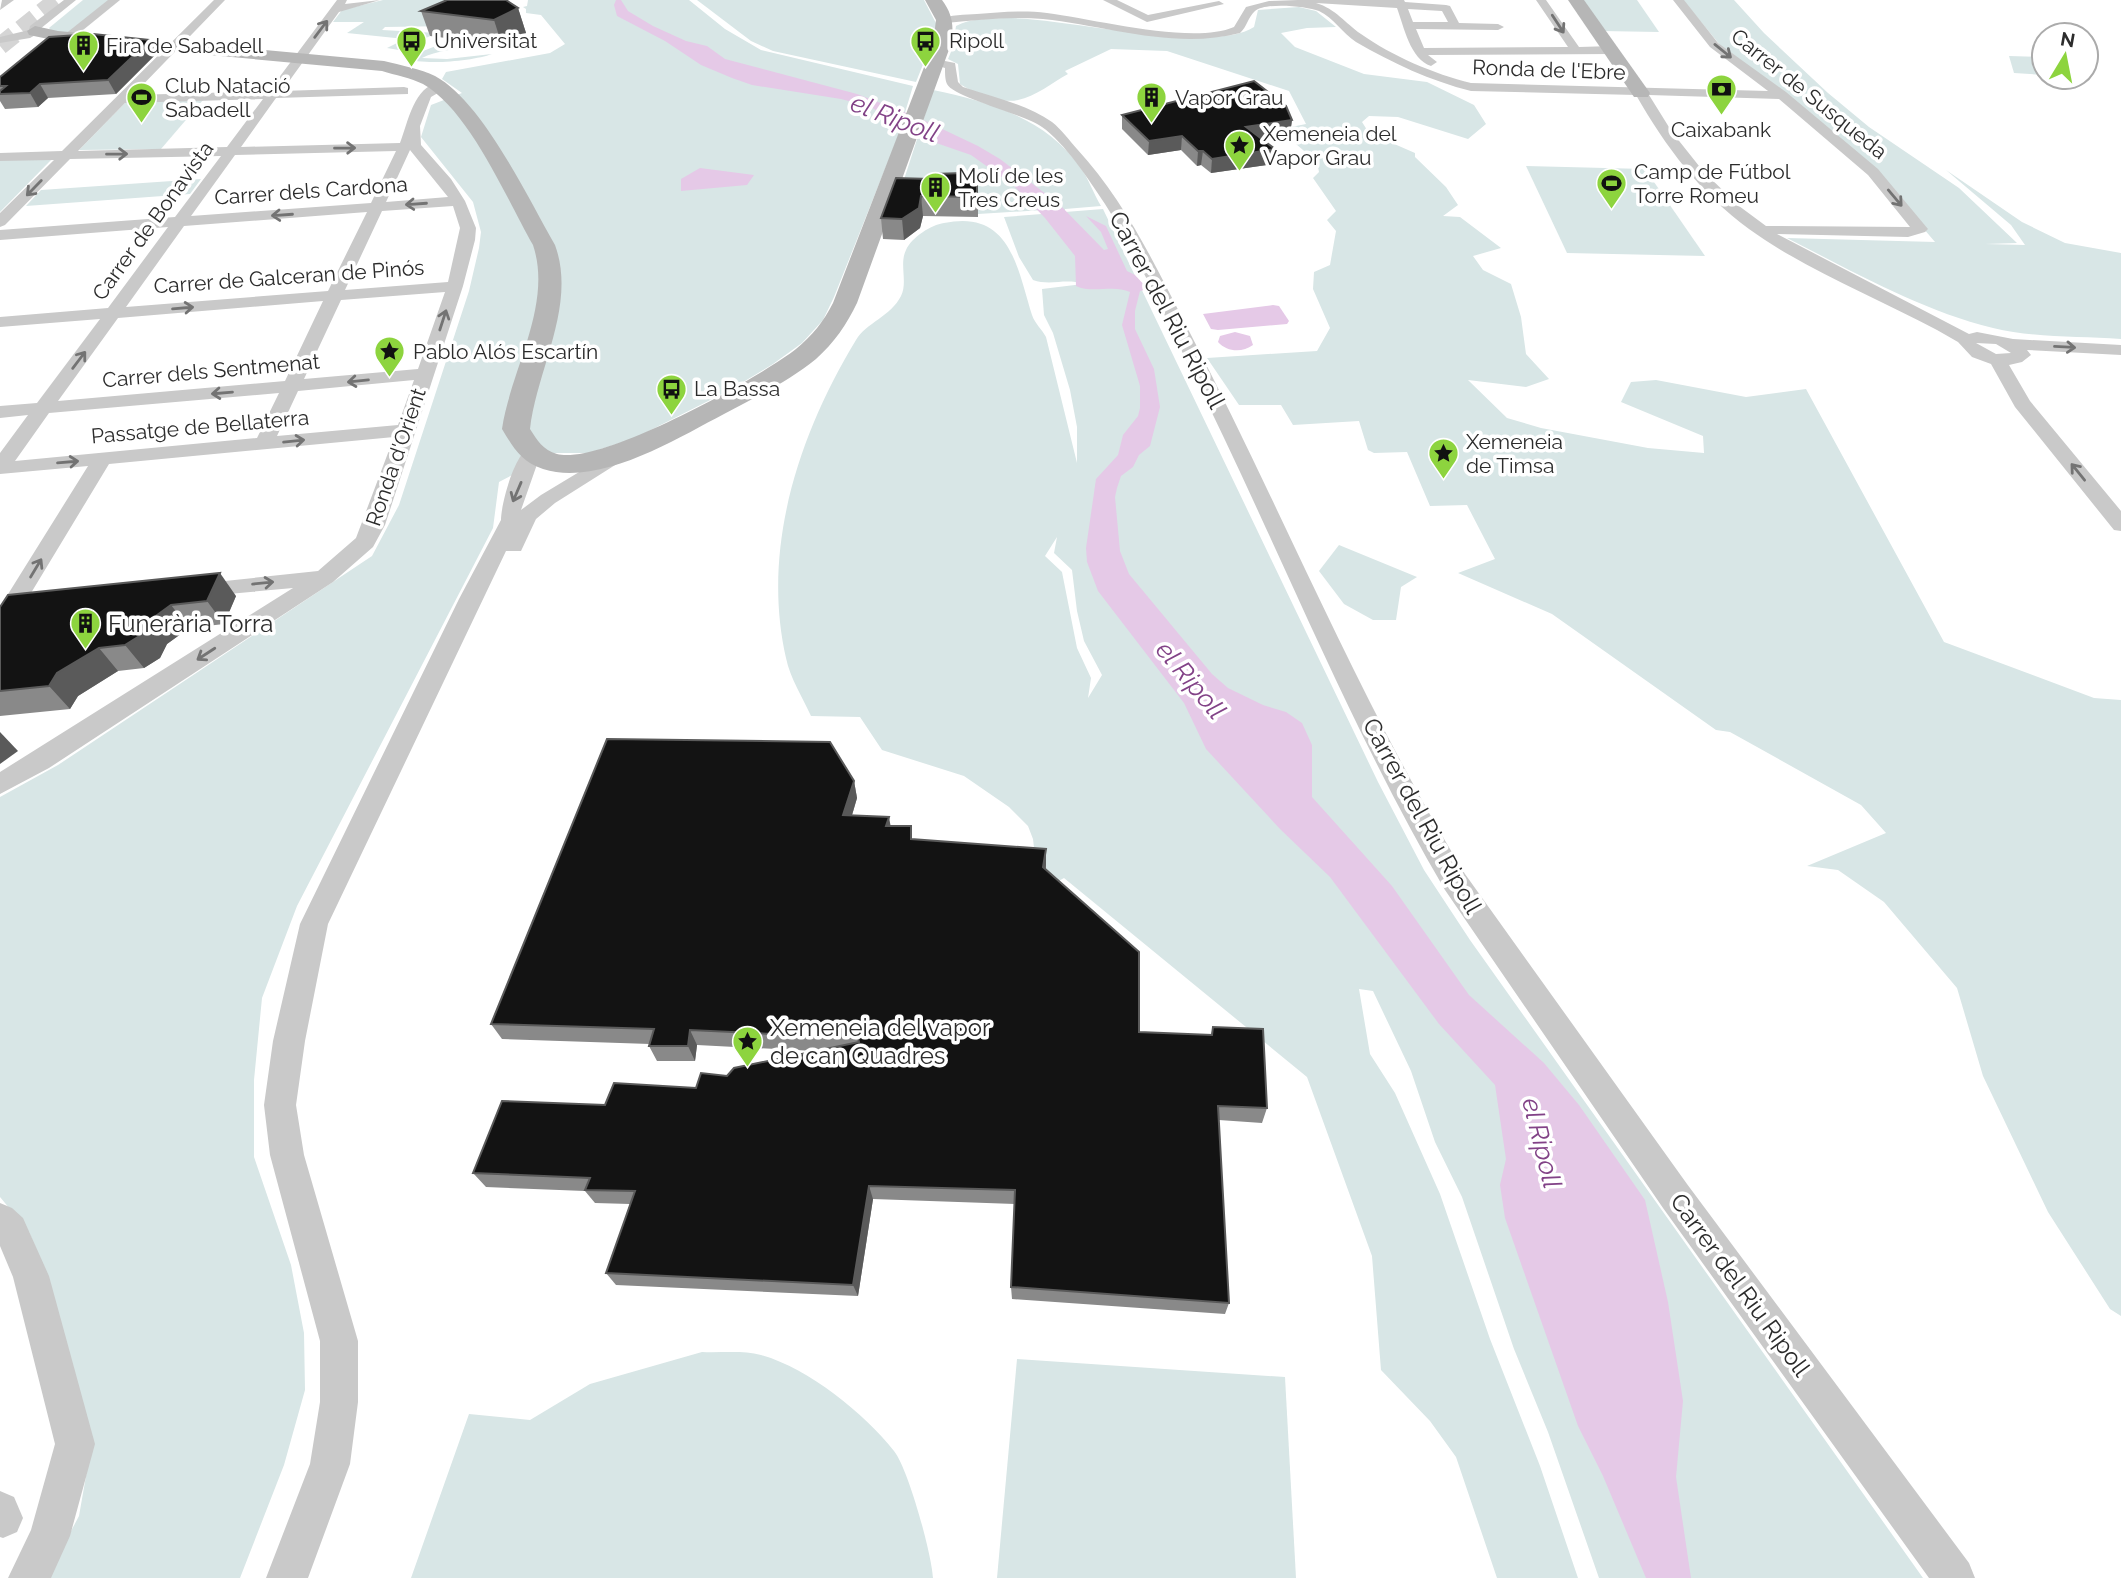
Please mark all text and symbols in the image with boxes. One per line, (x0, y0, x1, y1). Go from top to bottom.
one-way arrow (1551, 14, 1565, 34)
one-way arrow (313, 20, 328, 39)
north arrow (2030, 21, 2100, 91)
street label: Carrer de Susqueda (1726, 23, 1892, 164)
bus stop icon: Universitat (394, 24, 428, 68)
bus stop icon: Ripoll (909, 24, 943, 68)
text: N (2059, 27, 2077, 51)
place label: Universitat (434, 28, 537, 53)
place label: Ripoll (949, 28, 1004, 53)
building icon: Fira de Sabadell (66, 29, 100, 73)
place label: Fira de Sabadell (106, 33, 264, 58)
one-way arrow (1713, 43, 1731, 59)
street label: Ronda de l'Ebre (1472, 54, 1626, 85)
place label: Club Natació Sabadell (165, 73, 290, 122)
bank icon: Caixabank (1704, 73, 1738, 117)
sports icon: Club Natació Sabadell (125, 81, 159, 125)
building icon: Vapor Grau (1135, 81, 1169, 125)
place label: Vapor Grau (1175, 85, 1284, 110)
water label: el Ripoll (847, 87, 944, 149)
place label: Caixabank (1671, 117, 1771, 142)
place label: Xemeneia del Vapor Grau (1263, 121, 1397, 170)
place icon: Xemeneia del Vapor Grau (1223, 129, 1257, 173)
street label: Carrer de Bonavista (87, 137, 218, 305)
one-way arrow (333, 142, 356, 155)
one-way arrow (105, 147, 128, 161)
place label: Camp de Fútbol Torre Romeu (1634, 159, 1791, 208)
place label: Molí de les Tres Creus (958, 163, 1063, 212)
sports icon: Camp de Fútbol Torre Romeu (1594, 167, 1628, 211)
street label: Carrer dels Cardona (214, 171, 408, 210)
building icon: Molí de les Tres Creus (918, 171, 952, 215)
one-way arrow (25, 179, 42, 196)
one-way arrow (1887, 189, 1903, 207)
one-way arrow (405, 198, 428, 211)
street label: Carrer del Riu Ripoll (1103, 206, 1232, 414)
one-way arrow (271, 209, 294, 222)
street label: Carrer de Galceran de Pinós (153, 255, 425, 298)
one-way arrow (171, 301, 194, 314)
one-way arrow (438, 310, 450, 332)
place icon: Pablo Alós Escartín (373, 335, 407, 379)
place label: Pablo Alós Escartín (413, 339, 598, 364)
one-way arrow (2054, 340, 2077, 353)
street label: Carrer dels Sentmenat (101, 349, 321, 392)
one-way arrow (71, 351, 86, 370)
bus stop icon: La Bassa (654, 372, 688, 416)
one-way arrow (347, 374, 370, 387)
place label: La Bassa (694, 376, 780, 401)
street label: Ronda d'Orient (360, 385, 431, 529)
one-way arrow (211, 387, 234, 400)
street label: Passatge de Bellaterra (90, 405, 310, 448)
place label: Xemeneia de Timsa (1466, 429, 1563, 478)
one-way arrow (283, 434, 305, 447)
place icon: Xemeneia de Timsa (1426, 437, 1460, 481)
one-way arrow (56, 455, 79, 468)
one-way arrow (2071, 463, 2086, 481)
one-way arrow (509, 481, 522, 503)
one-way arrow (29, 558, 43, 578)
one-way arrow (251, 576, 274, 589)
building icon: Funerària Torra (68, 607, 102, 651)
place label: Funerària Torra (108, 609, 273, 638)
water label: el Ripoll (1150, 635, 1232, 725)
one-way arrow (197, 646, 216, 661)
street label: Carrer del Riu Ripoll (1357, 713, 1488, 919)
place label: Xemeneia del vapor de can Quadres (770, 1013, 991, 1070)
place icon: Xemeneia del vapor de can Quadres (730, 1025, 764, 1069)
water label: el Ripoll (1516, 1095, 1568, 1192)
street label: Carrer del Riu Ripoll (1664, 1188, 1817, 1382)

